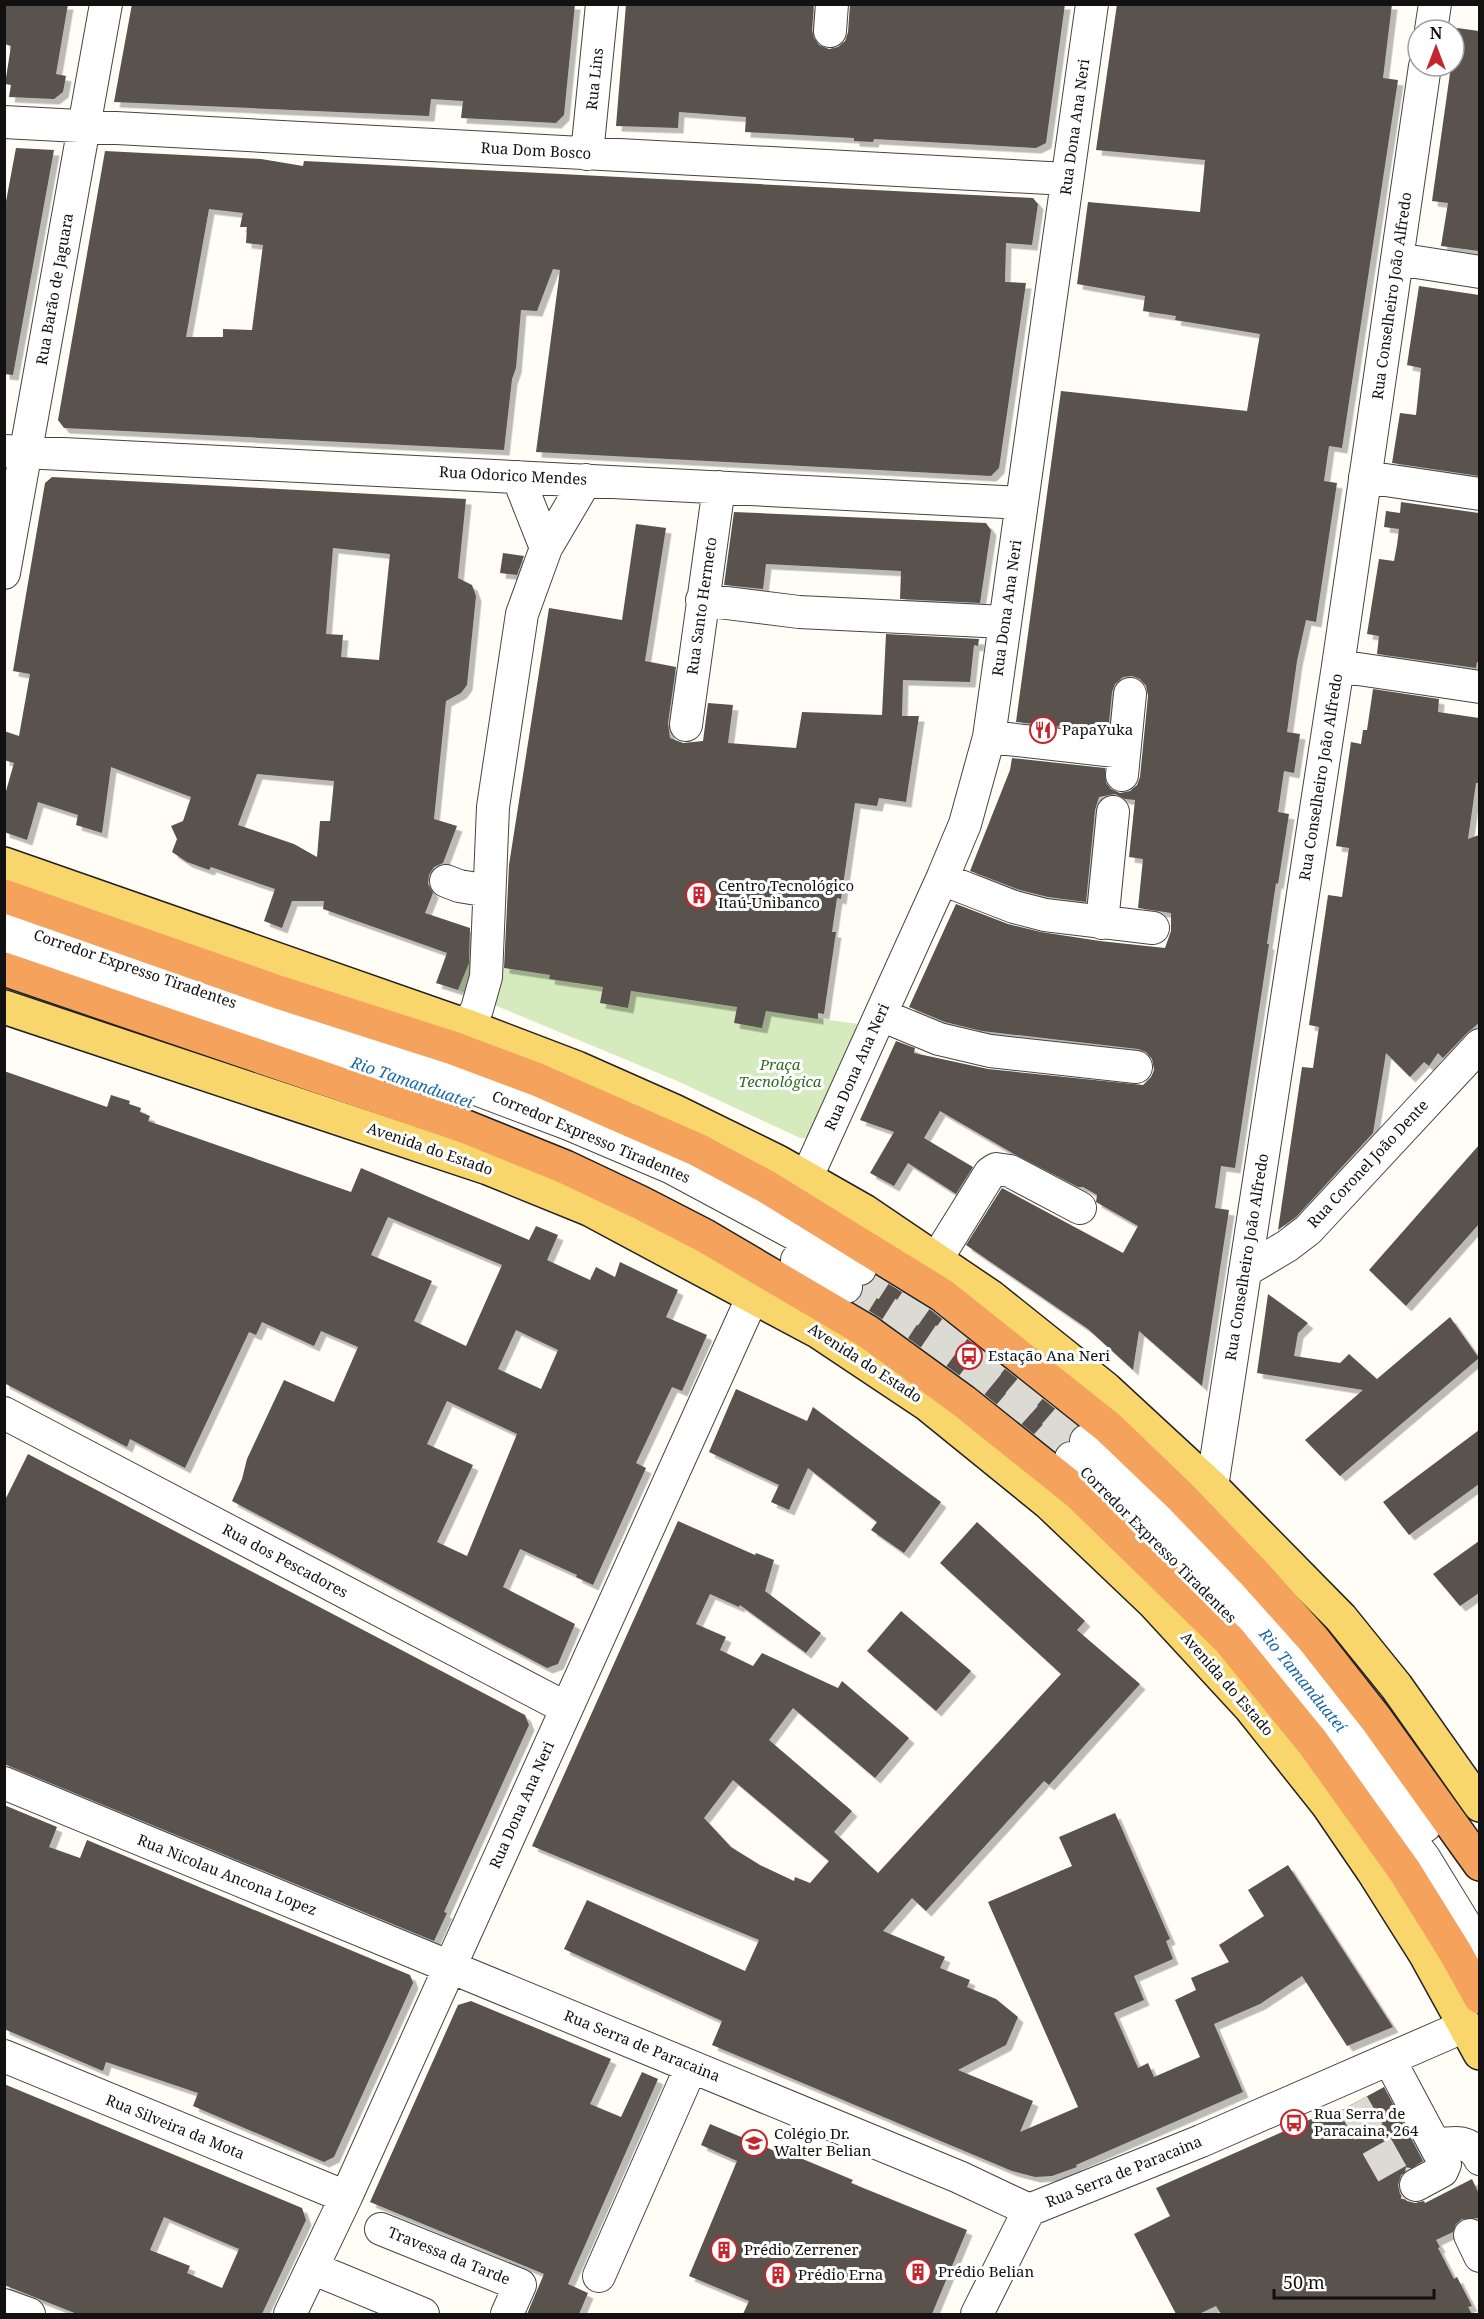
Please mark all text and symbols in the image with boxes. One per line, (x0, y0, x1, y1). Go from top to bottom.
north arrow (1406, 18, 1466, 78)
text: N (1430, 22, 1443, 44)
street label: Rua Lins (581, 47, 607, 111)
street label: Rua Dona Ana Neri (1055, 57, 1093, 196)
street label: Rua Dom Bosco (480, 137, 592, 163)
street label: Rua Conselheiro João Alfredo (1367, 191, 1415, 401)
street label: Rua Barão de Jaguara (31, 211, 77, 366)
street label: Rua Odorico Mendes (438, 461, 588, 489)
street label: Rua Santo Hermeto (681, 536, 721, 676)
street label: Rua Dona Ana Neri (987, 538, 1025, 677)
street label: Rua Conselheiro João Alfredo (1294, 672, 1346, 882)
restaurant icon: PapaYuka (1028, 715, 1058, 745)
place label: PapaYuka (1062, 719, 1133, 739)
place label: Centro Tecnológico Itaú-Unibanco (718, 875, 854, 912)
building icon: Centro Tecnológico Itaú-Unibanco (684, 880, 714, 910)
street label: Corredor Expresso Tiradentes (31, 924, 240, 1012)
street label: Rua Dona Ana Neri (819, 1000, 893, 1133)
water label: Rio Tamanduateí (347, 1051, 478, 1114)
park label: Praça Tecnológica (738, 1054, 822, 1091)
street label: Corredor Expresso Tiradentes (489, 1085, 694, 1187)
street label: Rua Coronel João Dente (1303, 1095, 1432, 1232)
street label: Avenida do Estado (365, 1117, 496, 1179)
street label: Rua Conselheiro João Alfredo (1220, 1152, 1272, 1362)
street label: Avenida do Estado (805, 1318, 926, 1406)
bus stop icon: Estação Ana Neri (954, 1341, 984, 1371)
place label: Estação Ana Neri (988, 1345, 1110, 1365)
street label: Corredor Expresso Tiradentes (1076, 1462, 1241, 1627)
street label: Rua dos Pescadores (219, 1519, 352, 1602)
water label: Rio Tamanduateí (1254, 1623, 1353, 1738)
street label: Avenida do Estado (1177, 1627, 1279, 1740)
street label: Rua Dona Ana Neri (484, 1738, 558, 1871)
street label: Rua Nicolau Ancona Lopez (135, 1829, 320, 1919)
street label: Rua Serra de Paracaina (561, 2005, 723, 2086)
street label: Rua Silveira da Mota (103, 2089, 248, 2163)
place label: Rua Serra de Paracaina, 264 (1314, 2103, 1419, 2140)
bus stop icon: Rua Serra de Paracaina, 264 (1279, 2108, 1309, 2138)
place label: Colégio Dr. Walter Belian (774, 2123, 872, 2160)
school or university icon: Colégio Dr. Walter Belian (739, 2128, 769, 2158)
street label: Rua Serra de Paracaina (1043, 2131, 1205, 2212)
street label: Travessa da Tarde (385, 2221, 513, 2289)
building icon: Prédio Zerrener (709, 2235, 739, 2265)
place label: Prédio Zerrener (744, 2239, 859, 2259)
building icon: Prédio Belian (903, 2257, 933, 2287)
building icon: Prédio Erna (763, 2260, 793, 2290)
place label: Prédio Belian (938, 2261, 1034, 2281)
scale bar (1274, 2262, 1434, 2300)
place label: Prédio Erna (798, 2264, 883, 2284)
text: 50 m (1283, 2270, 1325, 2294)

